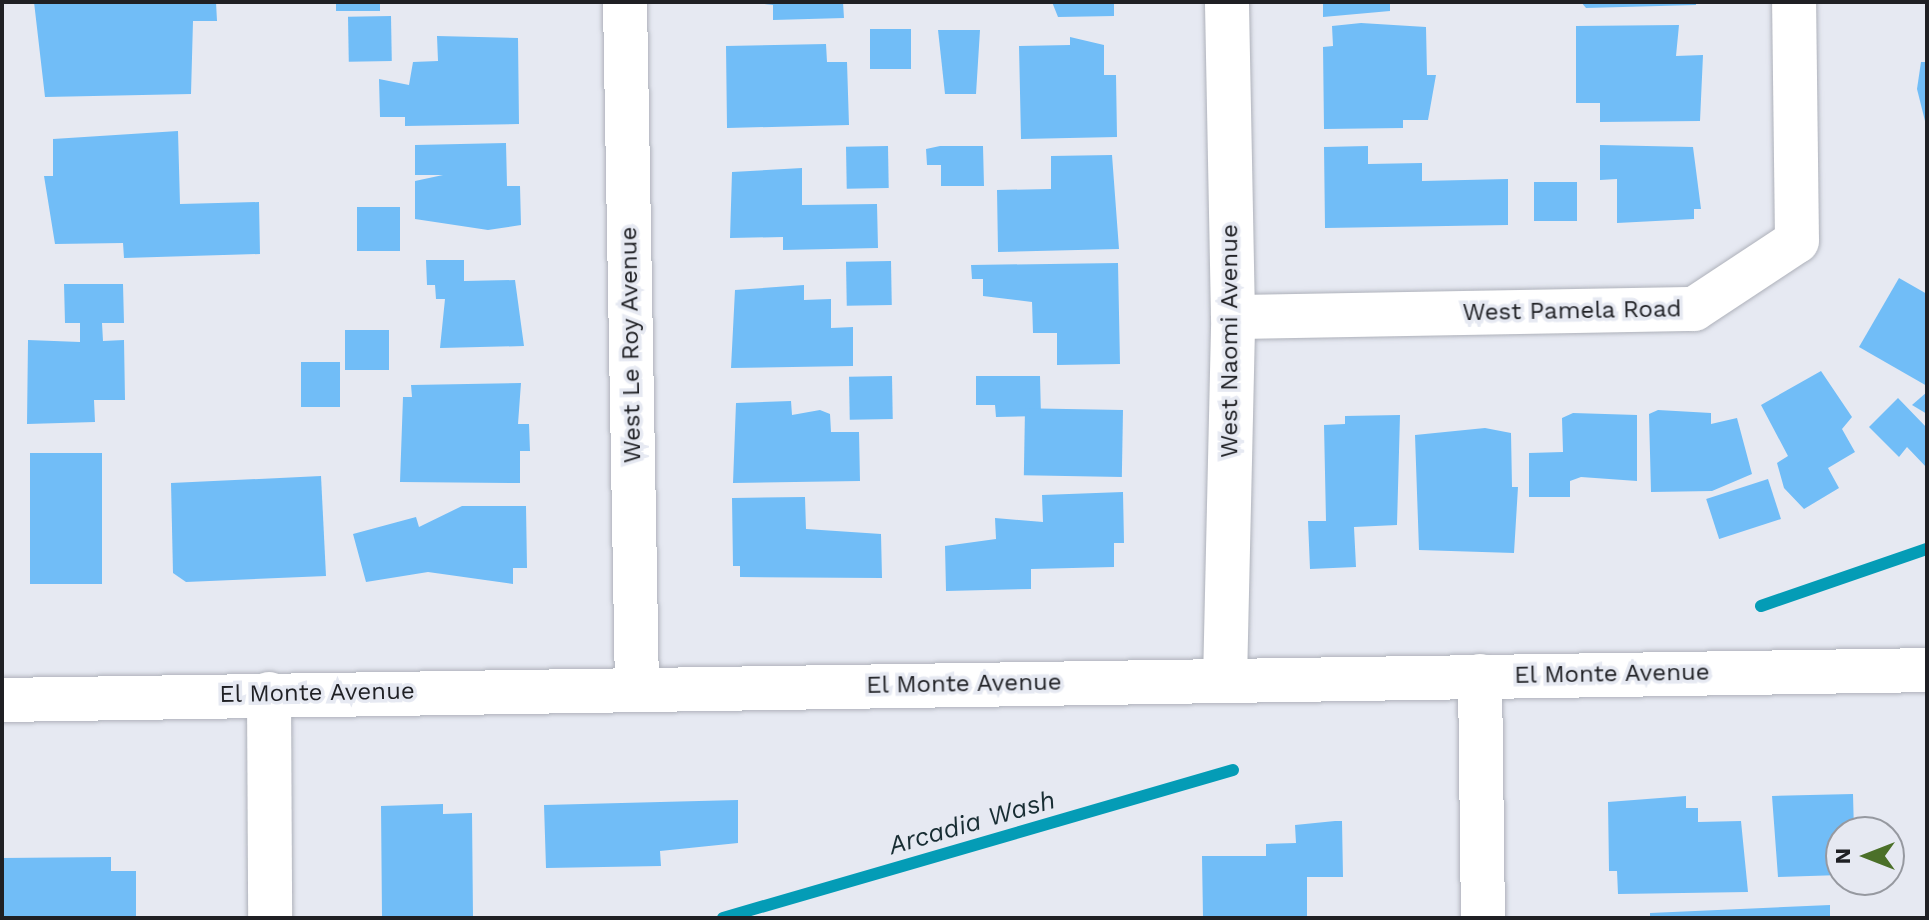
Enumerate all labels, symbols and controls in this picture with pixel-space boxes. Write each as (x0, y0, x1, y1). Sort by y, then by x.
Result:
street label: West Naomi Avenue (1216, 224, 1244, 458)
street label: West Le Roy Avenue (615, 226, 647, 464)
street label: West Pamela Road (1462, 295, 1682, 327)
street label: El Monte Avenue (1513, 658, 1711, 690)
street label: El Monte Avenue (865, 668, 1063, 700)
street label: El Monte Avenue (218, 677, 416, 709)
water label: Arcadia Wash (885, 784, 1059, 862)
north arrow (1825, 816, 1905, 896)
text: N (1830, 848, 1855, 864)

